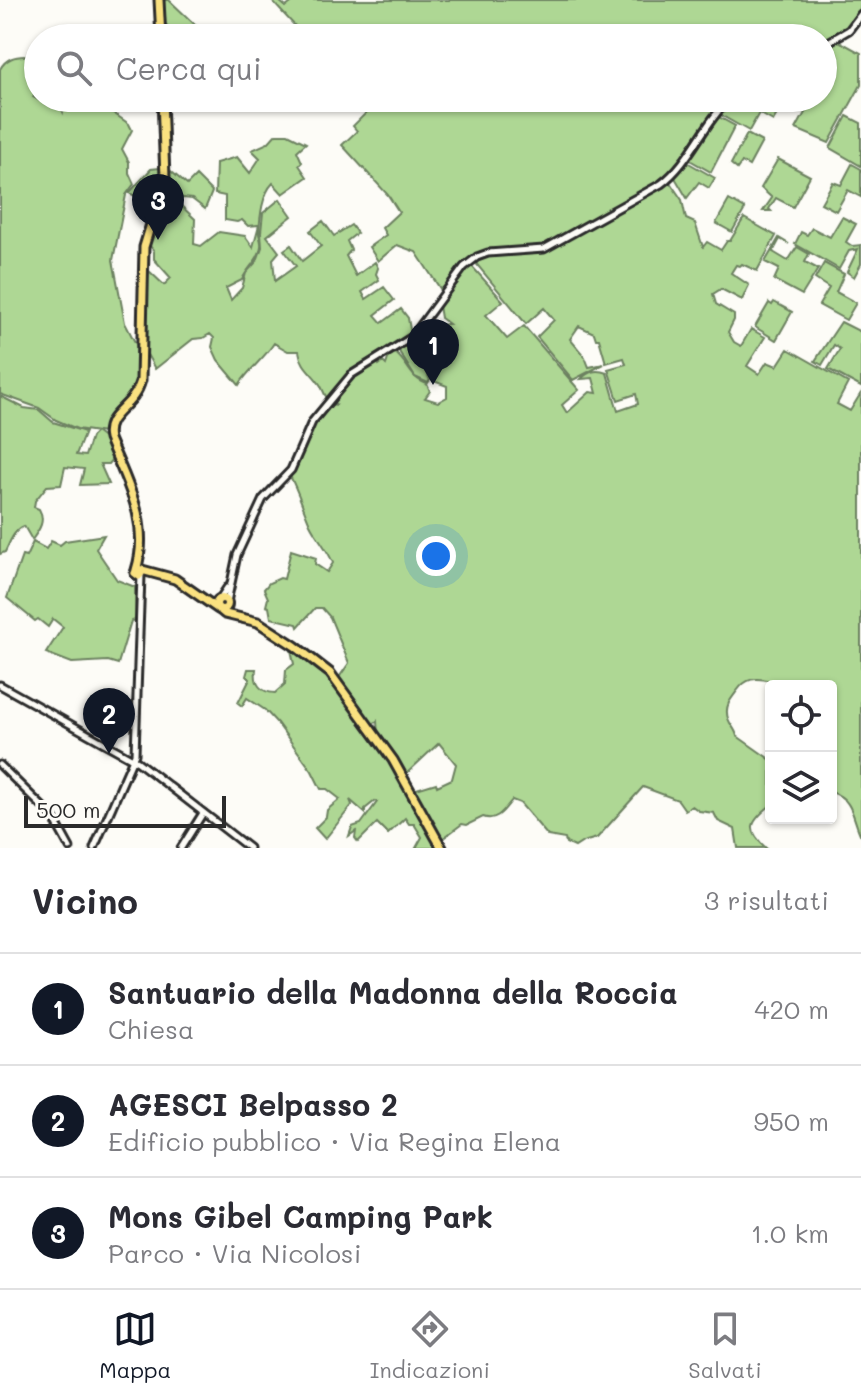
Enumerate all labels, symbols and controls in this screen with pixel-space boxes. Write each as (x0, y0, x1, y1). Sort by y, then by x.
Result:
search box (24, 24, 837, 112)
icon: search (52, 46, 96, 90)
text: Cerca qui (116, 48, 262, 88)
pin: 3 (132, 174, 184, 240)
pin: 1 (407, 319, 459, 385)
your location (416, 536, 456, 576)
map controls (765, 680, 837, 824)
button: locate (765, 680, 837, 752)
pin: 2 (83, 688, 135, 754)
button: layers (765, 752, 837, 824)
scale bar (24, 792, 226, 828)
text: 500 m (36, 795, 101, 824)
text: Vicino (32, 878, 138, 923)
text: 3 risultati (704, 883, 829, 917)
text: Santuario della Madonna della Roccia (108, 972, 678, 1012)
text: 1 (52, 992, 64, 1026)
text: 420 m (754, 992, 829, 1026)
text: Chiesa (108, 1012, 194, 1046)
text: AGESCI Belpasso 2 (108, 1084, 398, 1124)
text: 2 (51, 1104, 65, 1138)
text: 950 m (753, 1104, 829, 1138)
text: Edificio pubblico · Via Regina Elena (108, 1124, 561, 1158)
text: Mons Gibel Camping Park (108, 1196, 493, 1236)
text: 3 (50, 1216, 66, 1250)
text: 1.0 km (751, 1216, 829, 1250)
text: Parco · Via Nicolosi (108, 1236, 361, 1270)
tab: Mappa (99, 1307, 171, 1384)
tab: Indicazioni (370, 1307, 490, 1384)
tab: Salvati (688, 1307, 762, 1384)

